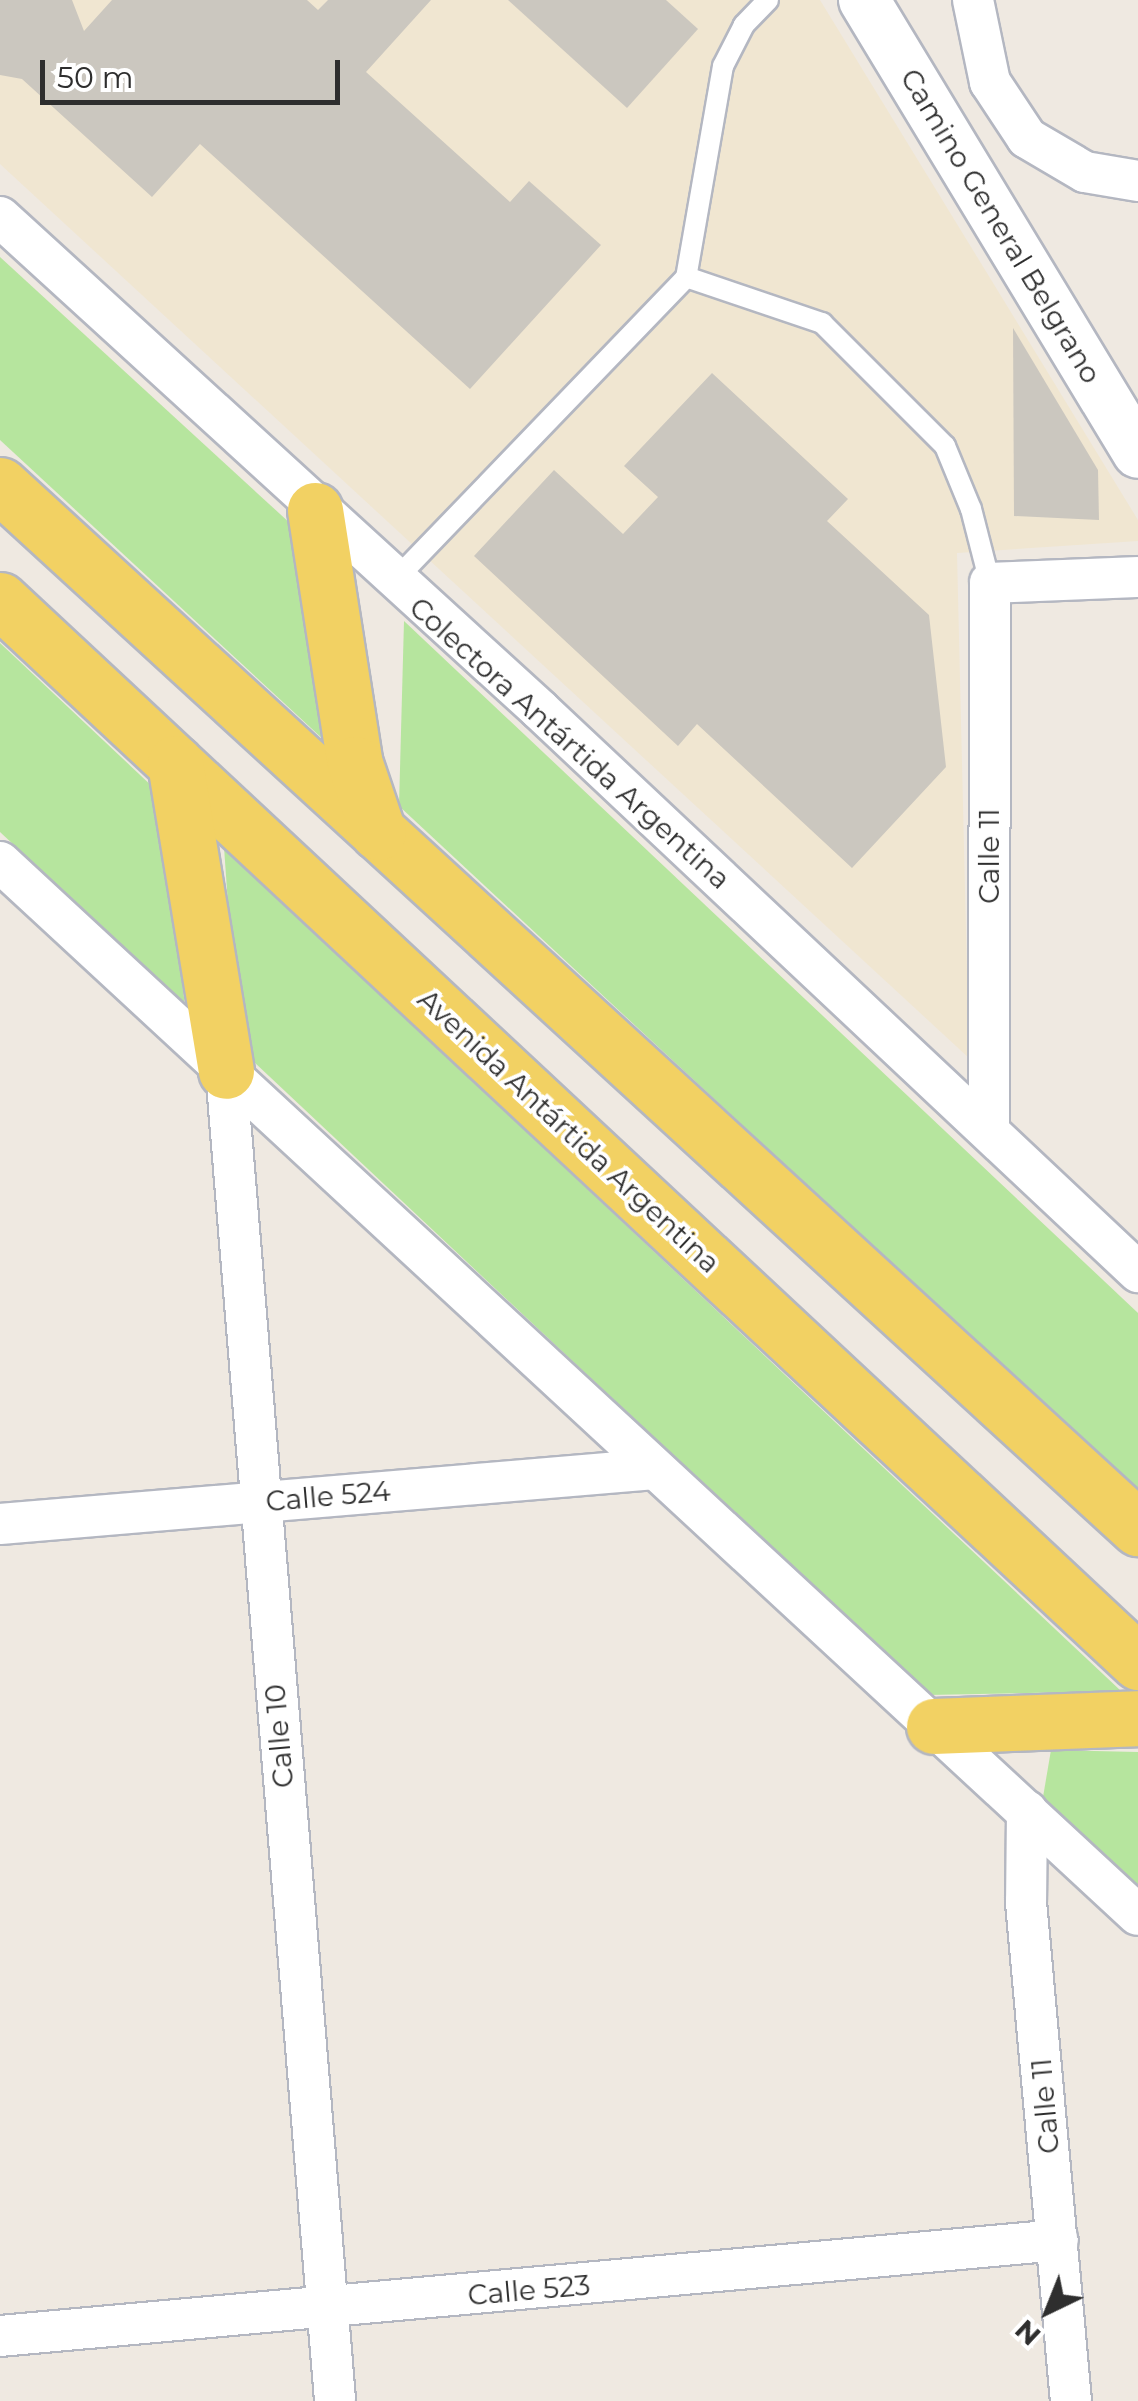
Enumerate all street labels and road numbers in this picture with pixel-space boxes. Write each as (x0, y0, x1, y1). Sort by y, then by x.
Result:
street label: Camino General Belgrano (894, 63, 1108, 389)
street label: Colectora Antártida Argentina (403, 590, 737, 896)
street label: Calle 11 (972, 808, 1006, 904)
street label: Avenida Antártida Argentina (411, 982, 727, 1280)
street label: Calle 524 (264, 1474, 392, 1518)
street label: Calle 10 (258, 1683, 300, 1789)
street label: Calle 11 (1024, 2057, 1066, 2155)
street label: Calle 523 (466, 2268, 592, 2312)

